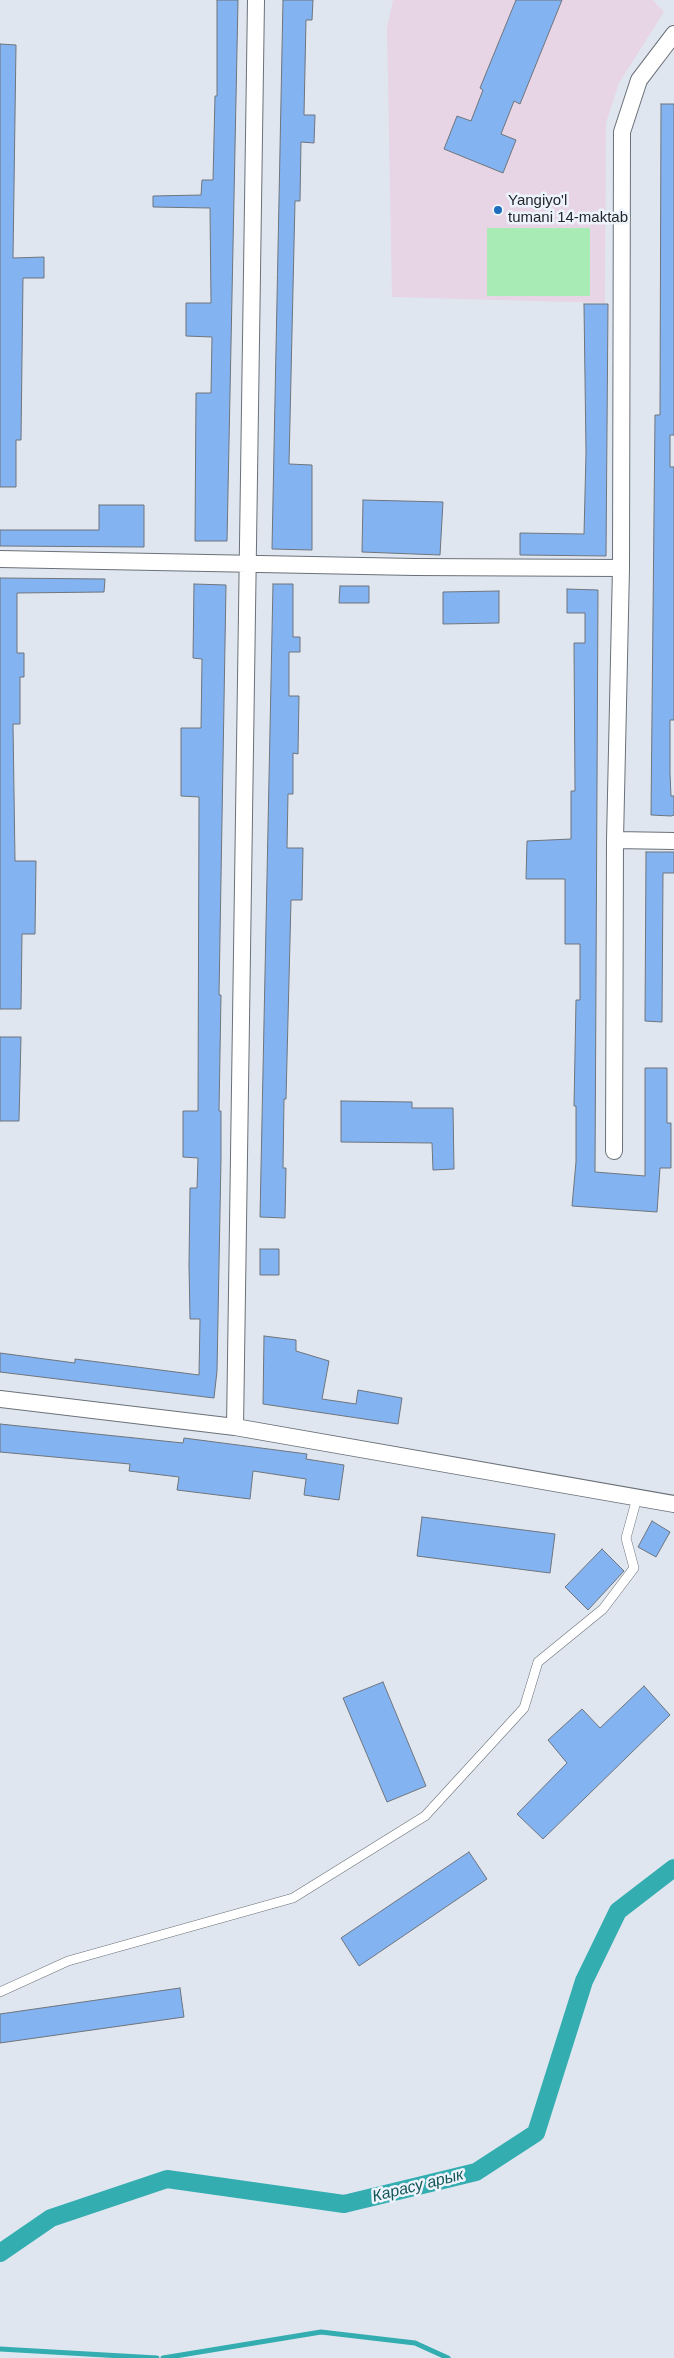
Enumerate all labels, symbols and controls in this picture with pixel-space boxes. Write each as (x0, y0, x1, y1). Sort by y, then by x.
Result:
place label: Yangiyo'l tumani 14-maktab (508, 192, 628, 227)
marker: Yangiyo'l tumani 14-maktab (492, 204, 504, 216)
water label: Карасу арык (370, 2165, 466, 2207)

